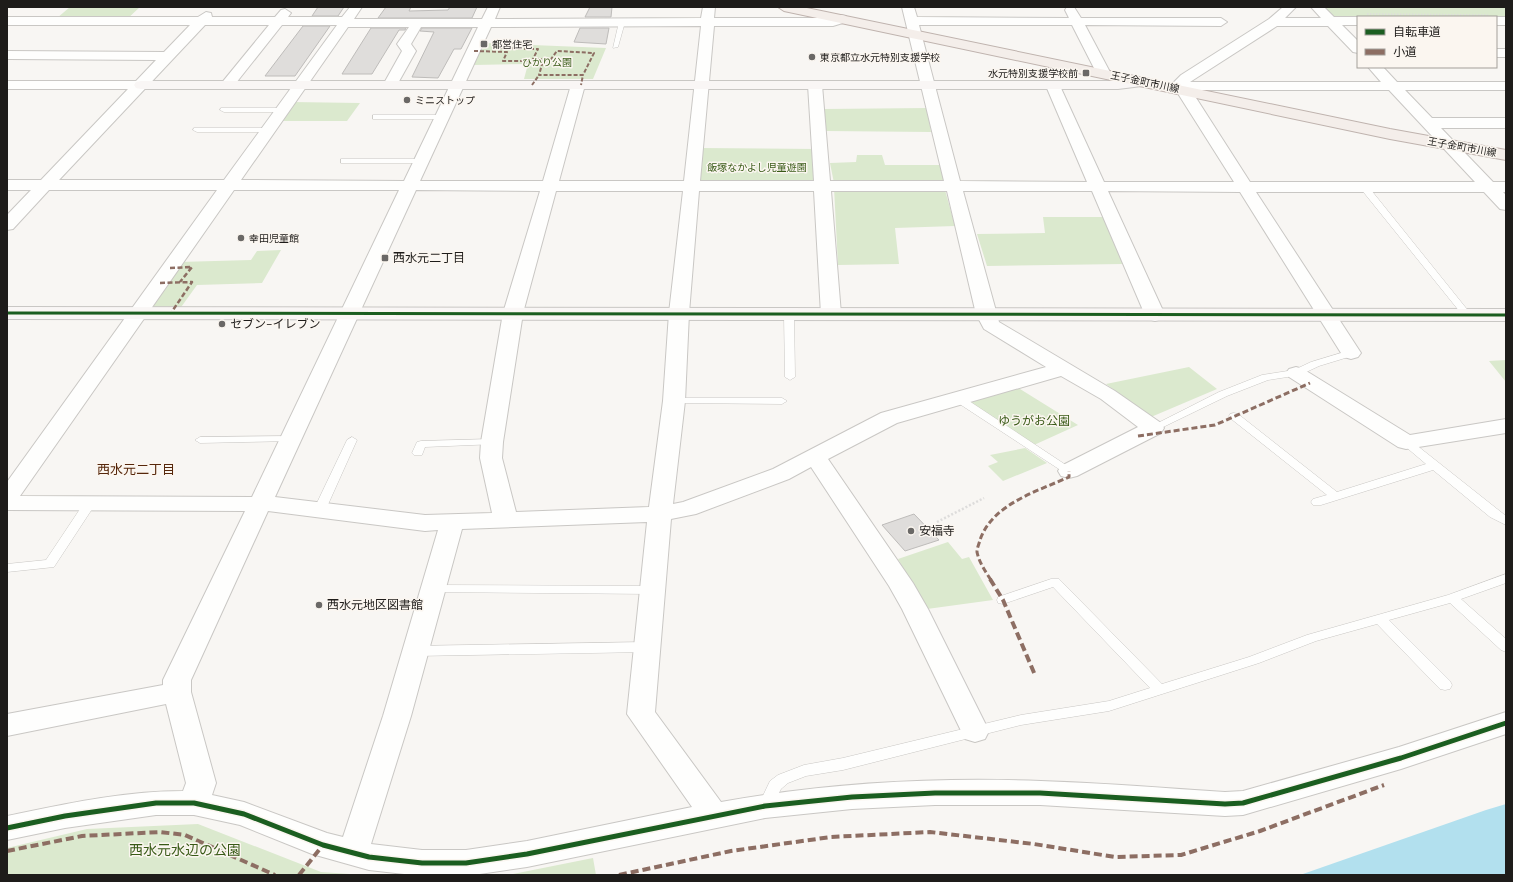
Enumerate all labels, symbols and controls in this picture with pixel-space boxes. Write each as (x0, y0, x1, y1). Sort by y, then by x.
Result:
legend (1357, 16, 1497, 68)
text: 自転車道 (1393, 24, 1441, 40)
place label: 都営住宅 (492, 38, 532, 51)
marker: 都営住宅 (479, 39, 489, 49)
text: 小道 (1393, 44, 1417, 60)
place label: 東京都立水元特別支援学校 (820, 51, 940, 64)
marker: 東京都立水元特別支援学校 (807, 52, 817, 62)
park label: ひかり公園 (522, 56, 572, 69)
place label: 水元特別支援学校前 (988, 67, 1078, 80)
marker: 水元特別支援学校前 (1081, 68, 1091, 78)
street label: 王子金町市川線 (1109, 68, 1181, 96)
place label: ミニストップ (415, 94, 475, 107)
marker: ミニストップ (402, 95, 412, 105)
street label: 王子金町市川線 (1426, 135, 1498, 159)
park label: 飯塚なかよし児童遊園 (707, 161, 807, 174)
place label: 幸田児童館 (249, 232, 299, 245)
marker: 幸田児童館 (236, 233, 246, 243)
place label: 西水元二丁目 (393, 250, 465, 266)
marker: 西水元二丁目 (380, 253, 390, 263)
place label: セブン-イレブン (230, 316, 321, 332)
marker: セブン-イレブン (217, 319, 227, 329)
park label: ゆうがお公園 (998, 413, 1070, 429)
district label: 西水元二丁目 (97, 461, 175, 478)
place label: 安福寺 (919, 523, 955, 539)
marker: 安福寺 (906, 526, 916, 536)
place label: 西水元地区図書館 (327, 597, 423, 613)
marker: 西水元地区図書館 (314, 600, 324, 610)
park label: 西水元水辺の公園 (129, 841, 241, 859)

